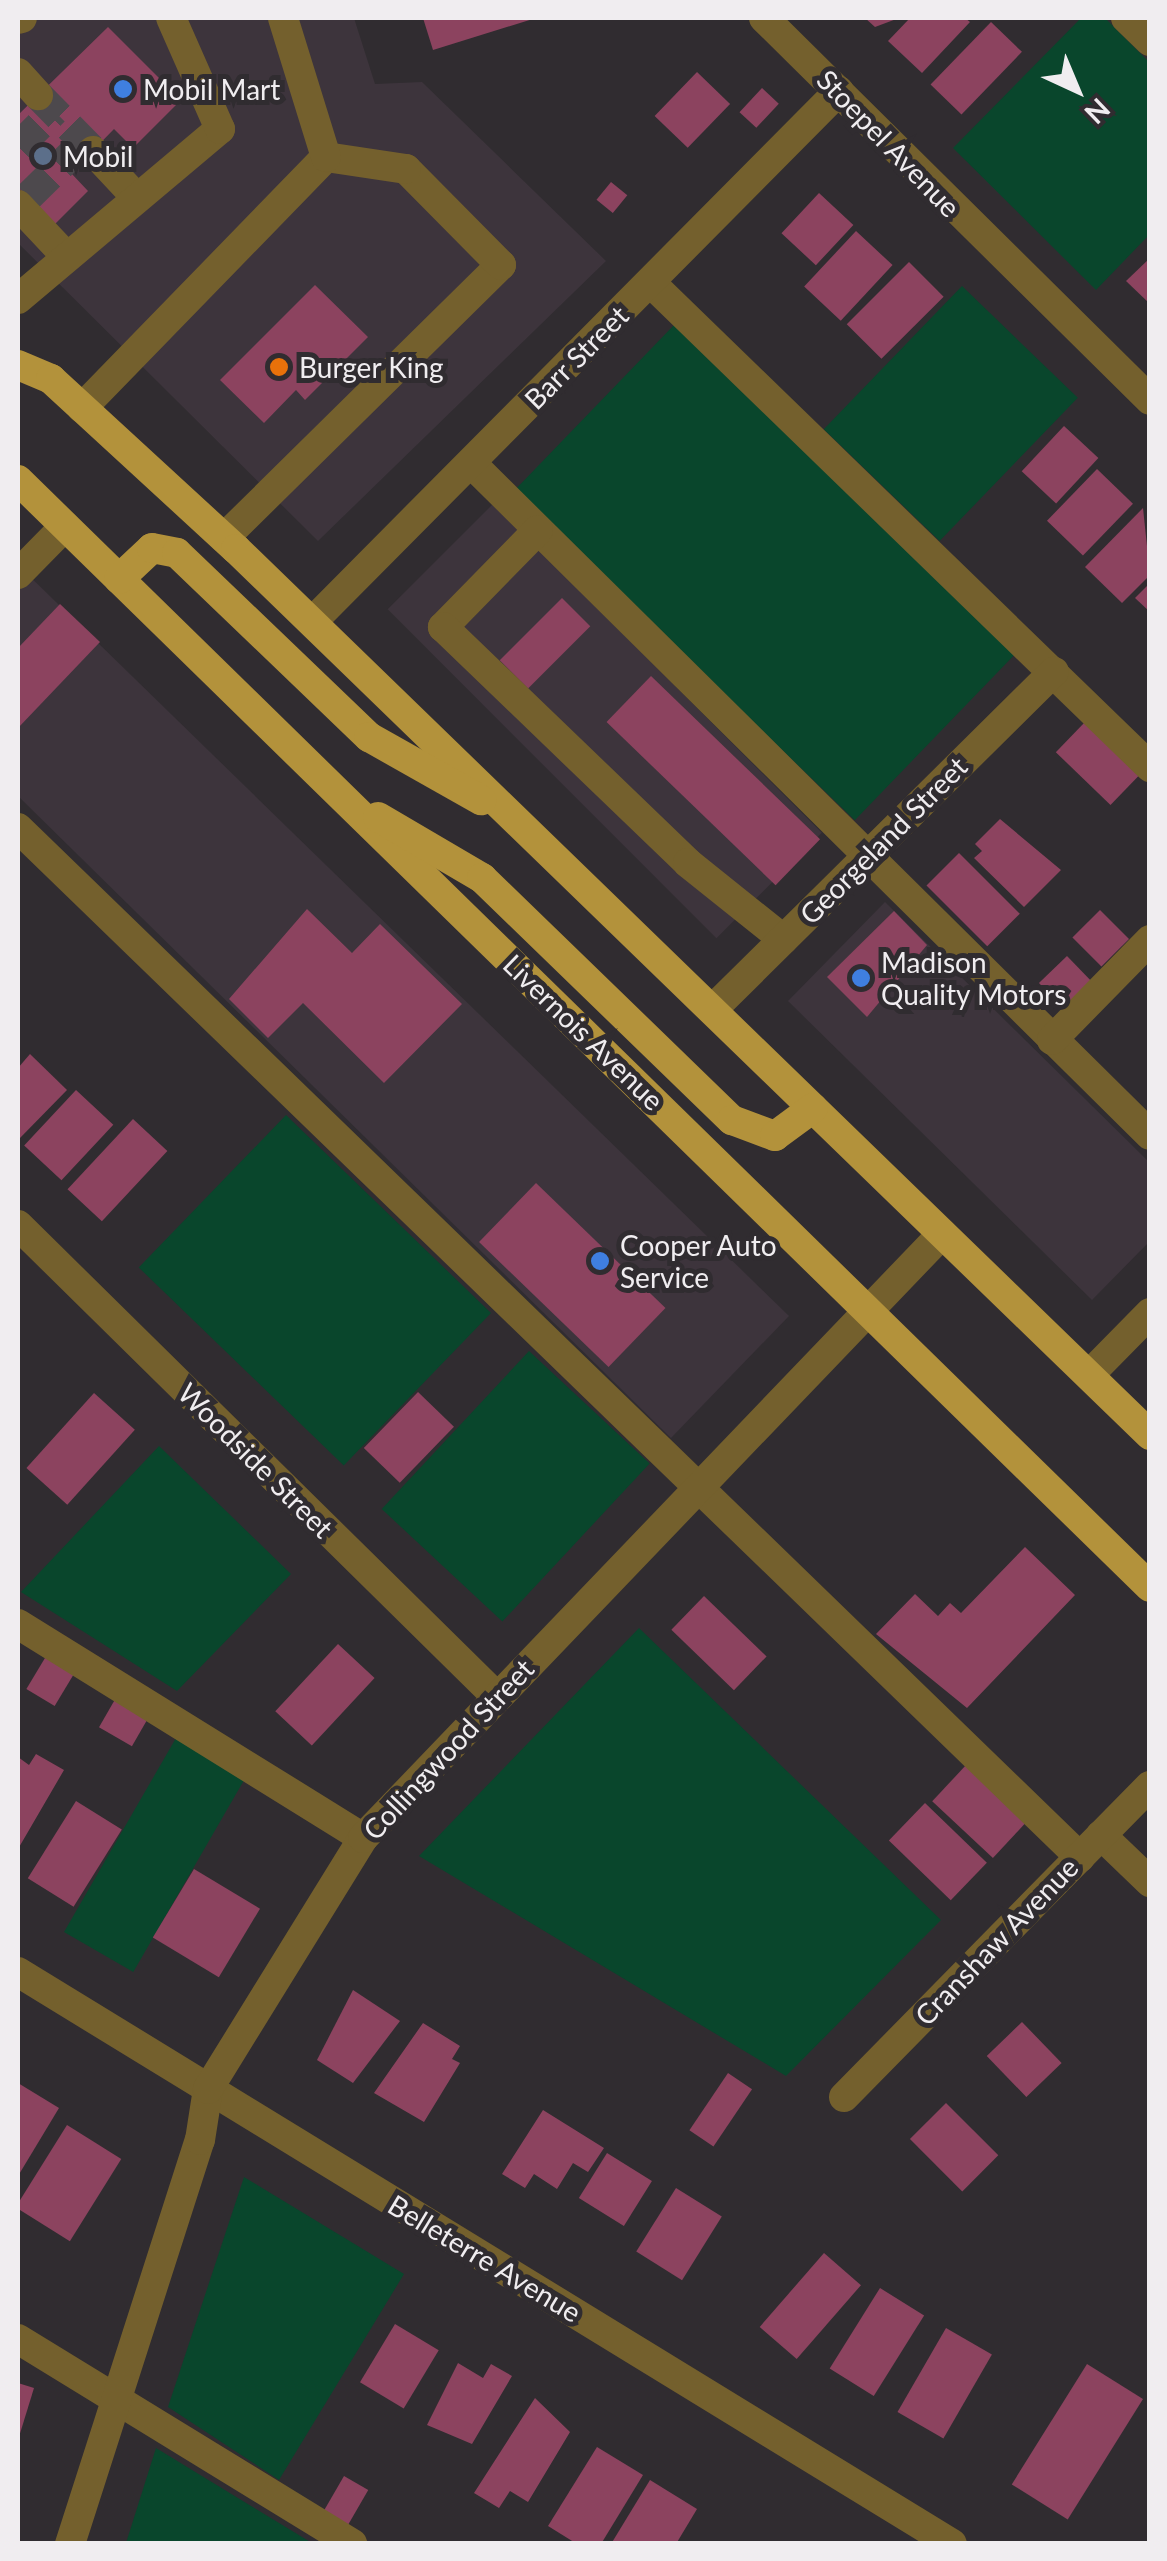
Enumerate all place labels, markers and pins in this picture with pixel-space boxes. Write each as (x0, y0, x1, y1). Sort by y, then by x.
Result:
place label: Mobil Mart (143, 72, 280, 106)
marker: Mobil Mart (112, 78, 134, 100)
place label: Mobil (63, 139, 133, 173)
marker: Mobil (32, 145, 54, 167)
place label: Burger King (299, 350, 444, 384)
marker: Burger King (268, 356, 290, 378)
place label: Madison Quality Motors (881, 945, 1067, 1011)
marker: Madison Quality Motors (850, 967, 872, 989)
place label: Cooper Auto Service (620, 1228, 778, 1294)
marker: Cooper Auto Service (589, 1250, 611, 1272)

